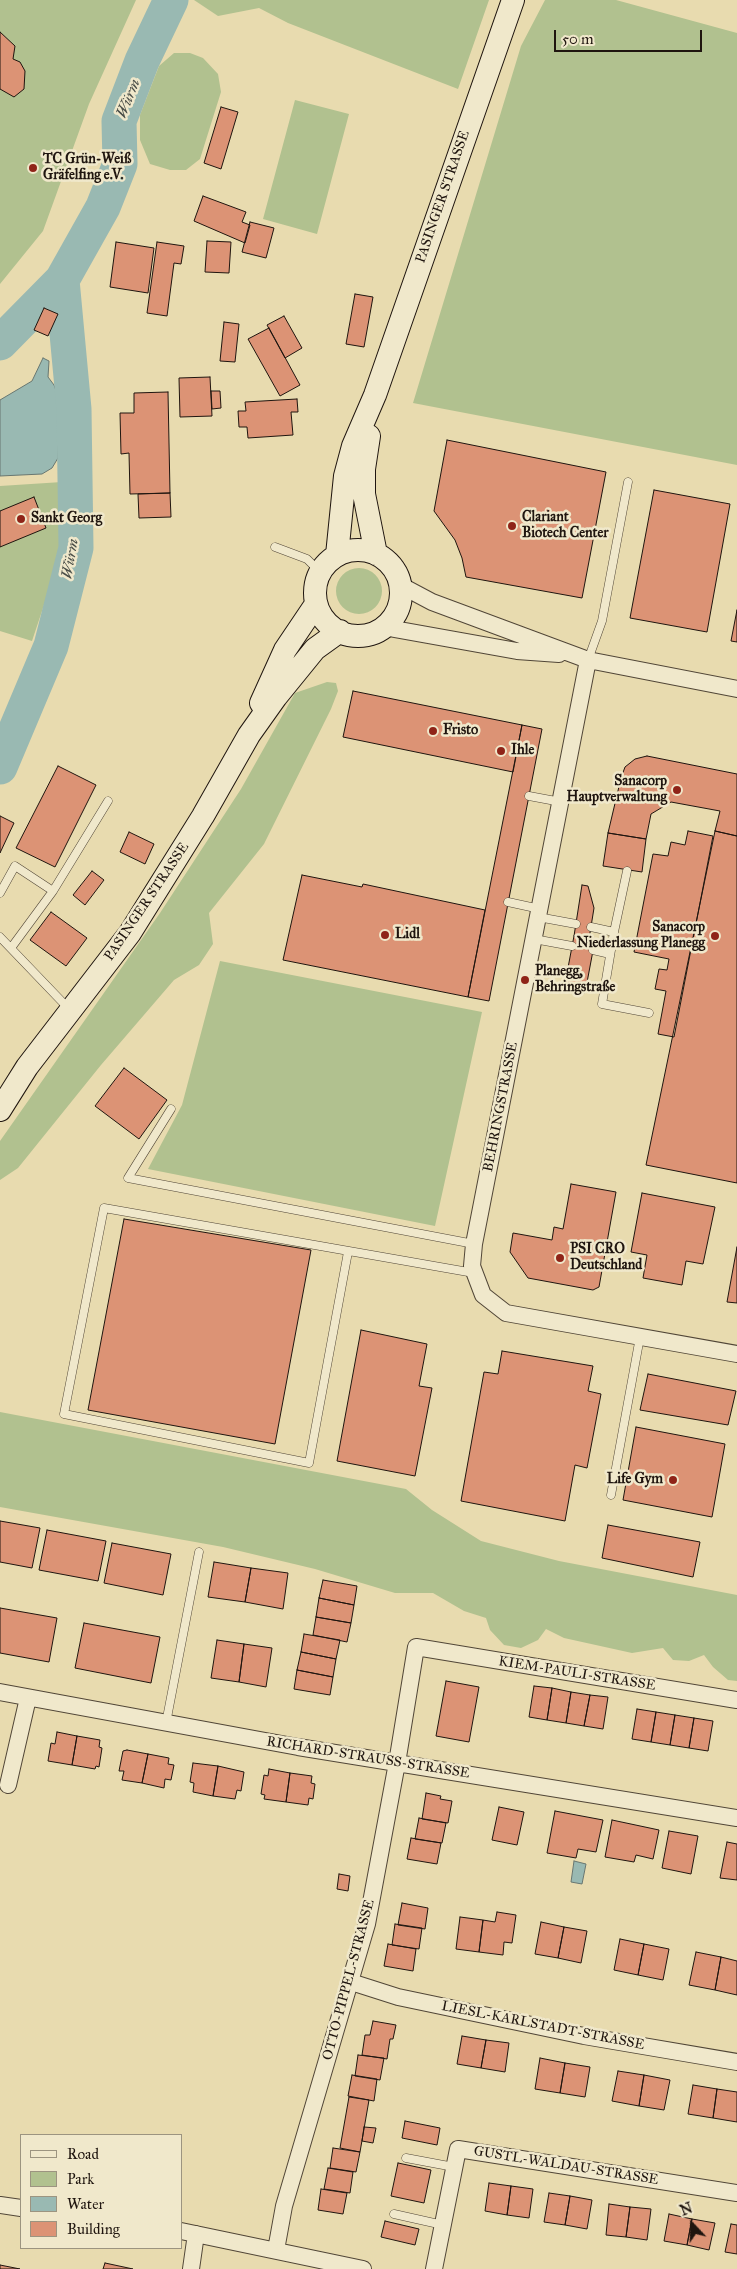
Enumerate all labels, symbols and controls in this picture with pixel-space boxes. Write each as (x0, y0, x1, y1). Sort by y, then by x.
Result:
scale bar (557, 20, 704, 52)
text: 50 m (562, 30, 594, 48)
water label: Würm (113, 77, 145, 121)
street label: PASINGER STRASSE (412, 129, 474, 265)
place label: TC Grün-Weiß Gräfelfing e.V. (43, 152, 131, 184)
marker: TC Grün-Weiß Gräfelfing e.V. (27, 162, 39, 174)
place label: Clariant Biotech Center (522, 510, 609, 542)
place label: Sankt Georg (31, 511, 102, 527)
marker: Sankt Georg (15, 513, 27, 525)
marker: Clariant Biotech Center (506, 520, 518, 532)
water label: Würm (59, 538, 83, 580)
place label: Fristo (443, 723, 478, 739)
marker: Fristo (427, 725, 439, 737)
place label: Ihle (511, 743, 534, 759)
marker: Ihle (495, 745, 507, 757)
place label: Sanacorp Hauptverwaltung (567, 774, 667, 806)
marker: Sanacorp Hauptverwaltung (671, 784, 683, 796)
street label: PASINGER STRASSE (101, 840, 193, 964)
place label: Sanacorp Niederlassung Planegg (577, 920, 705, 952)
place label: Lidl (395, 927, 420, 943)
marker: Lidl (379, 929, 391, 941)
marker: Sanacorp Niederlassung Planegg (709, 930, 721, 942)
place label: Planegg, Behringstraße (535, 964, 615, 996)
marker: Planegg, Behringstraße (519, 974, 531, 986)
street label: BEHRINGSTRASSE (480, 1041, 522, 1173)
place label: PSI CRO Deutschland (570, 1242, 642, 1274)
marker: PSI CRO Deutschland (554, 1252, 566, 1264)
place label: Life Gym (607, 1472, 663, 1488)
marker: Life Gym (667, 1474, 679, 1486)
street label: KIEM-PAULI-STRASSE (497, 1653, 657, 1695)
street label: RICHARD-STRAUSS-STRASSE (265, 1734, 471, 1782)
street label: OTTO-PIPPEL-STRASSE (319, 1898, 379, 2062)
street label: LIESL-KARLSTADT-STRASSE (440, 1998, 646, 2054)
legend (20, 2134, 182, 2249)
street label: GUSTL-WALDAU-STRASSE (472, 2143, 660, 2189)
text: Road (67, 2145, 99, 2163)
text: Park (67, 2170, 94, 2188)
text: Water (67, 2195, 104, 2213)
north arrow (667, 2199, 717, 2249)
text: N (678, 2199, 695, 2220)
text: Building (67, 2220, 120, 2238)

